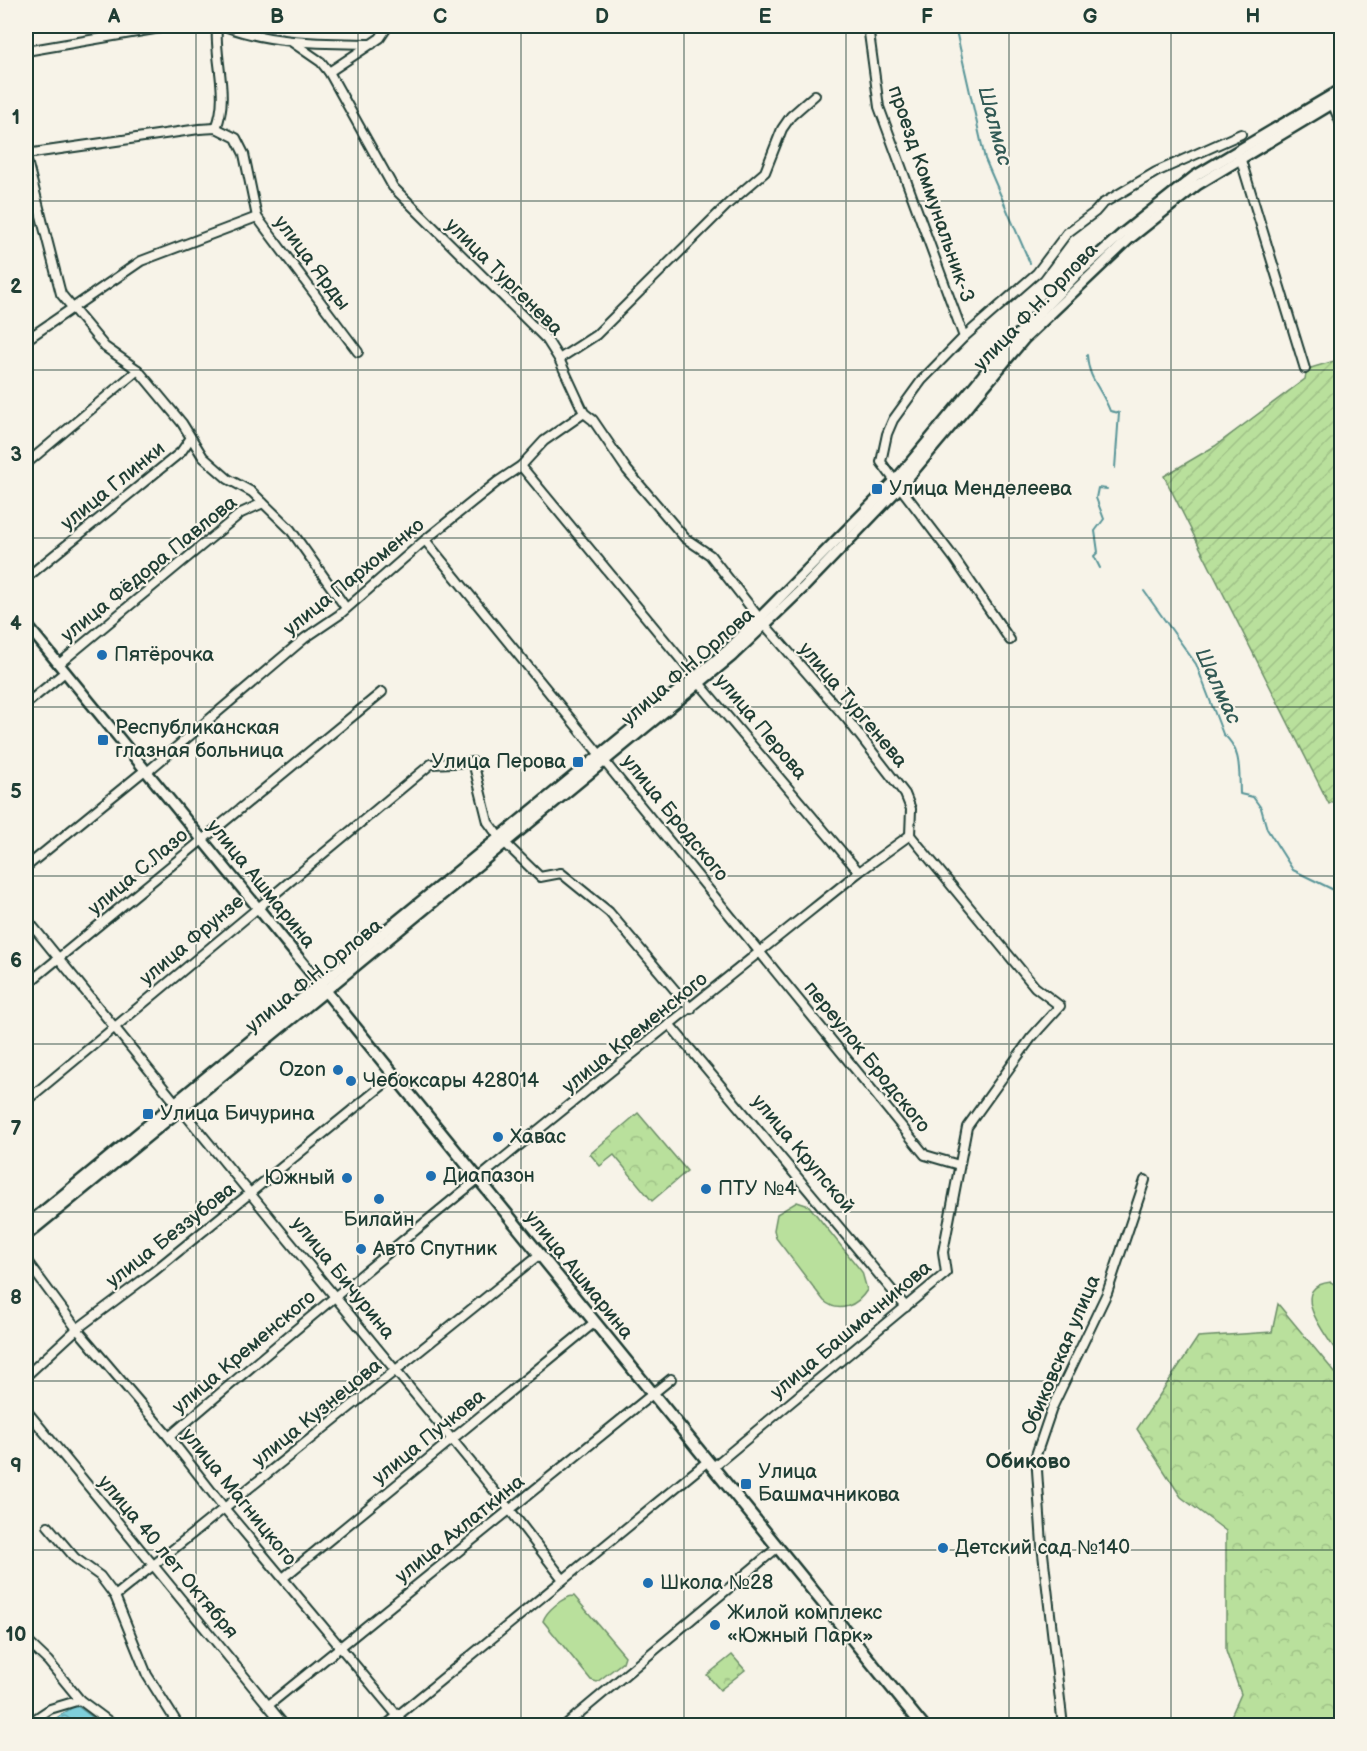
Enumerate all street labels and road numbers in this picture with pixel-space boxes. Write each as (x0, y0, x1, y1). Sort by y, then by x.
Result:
street label: проезд Коммунальник-3 (883, 82, 979, 306)
street label: улица Ярды (269, 211, 355, 315)
street label: улица Тургенева (440, 213, 568, 341)
street label: улица Ф.Н.Орлова (969, 238, 1103, 376)
street label: улица Глинки (56, 437, 170, 535)
street label: улица Фёдора Павлова (56, 490, 242, 647)
street label: улица Пархоменко (279, 513, 429, 641)
street label: улица Ф.Н.Орлова (617, 603, 760, 731)
street label: улица Тургенева (793, 637, 913, 773)
street label: улица Перова (710, 669, 812, 785)
street label: улица Бродского (617, 750, 733, 886)
street label: улица Ашмарина (202, 815, 320, 953)
street label: улица С.Лазо (83, 823, 193, 921)
street label: улица Фрунзе (135, 889, 249, 991)
street label: улица Ф.Н.Орлова (241, 914, 387, 1038)
street label: улица Кременского (557, 967, 713, 1099)
street label: переулок Бродского (799, 977, 935, 1137)
street label: улица Крупской (746, 1090, 860, 1218)
street label: улица Беззубова (101, 1177, 241, 1293)
street label: улица Ашмарина (520, 1206, 638, 1344)
street label: улица Бичурина (286, 1212, 400, 1344)
street label: улица Башмачникова (766, 1256, 936, 1404)
street label: Обиковская улица (1016, 1271, 1106, 1439)
street label: улица Кременского (167, 1285, 321, 1419)
street label: улица Кузнецова (247, 1353, 387, 1472)
street label: улица Пучкова (368, 1384, 490, 1490)
street label: улица Магницкого (176, 1423, 302, 1571)
street label: улица Ахлаткина (391, 1469, 530, 1588)
street label: улица 40 лет Октября (93, 1470, 243, 1644)

